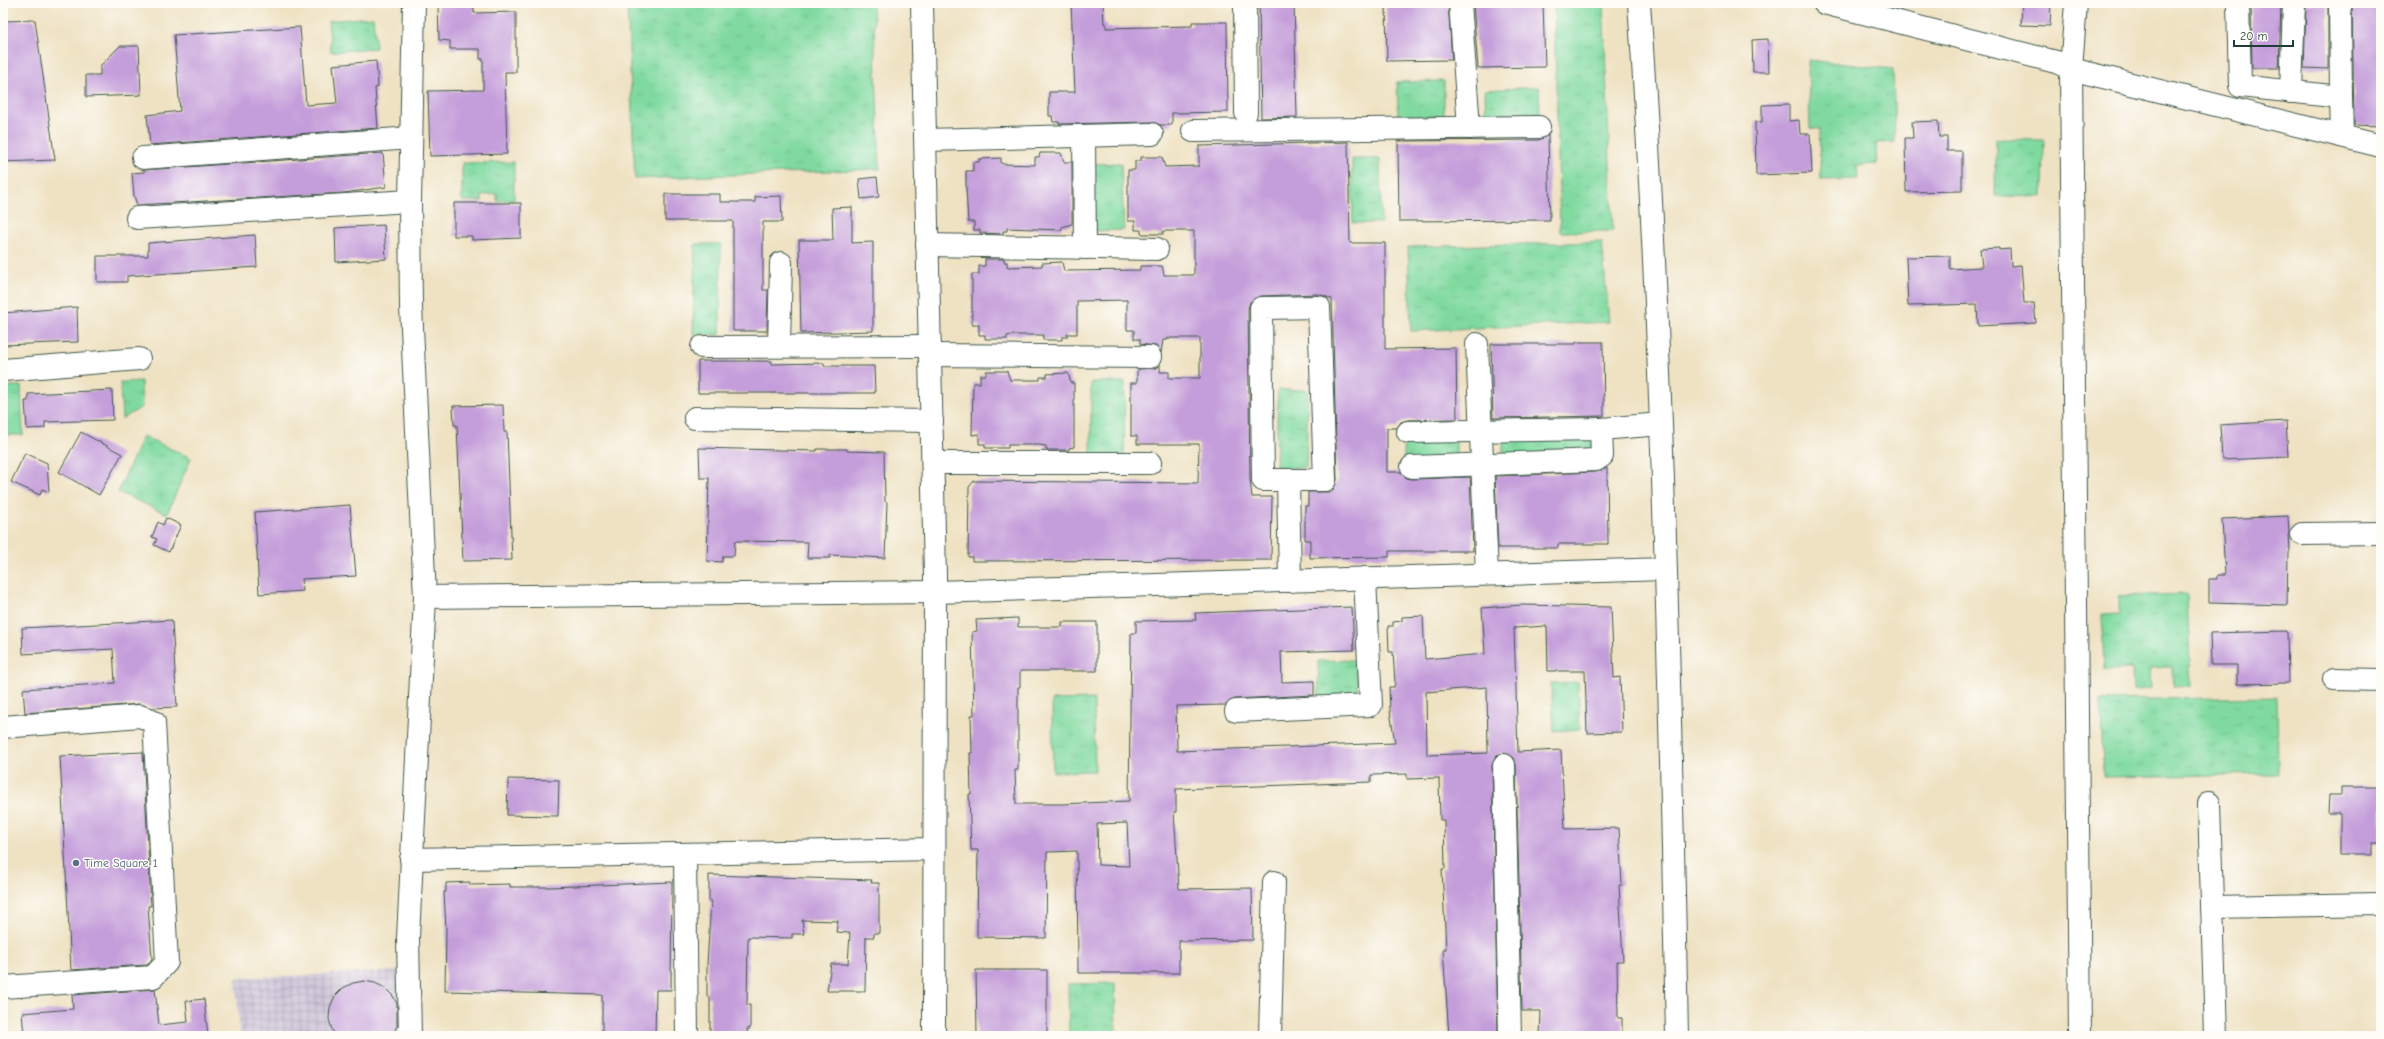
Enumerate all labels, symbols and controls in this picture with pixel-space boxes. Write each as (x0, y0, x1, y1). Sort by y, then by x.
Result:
scale bar (2234, 22, 2293, 48)
text: 20 m (2240, 29, 2268, 43)
place label: Time Square 1 (84, 856, 158, 870)
marker: Time Square 1 (71, 858, 81, 868)

